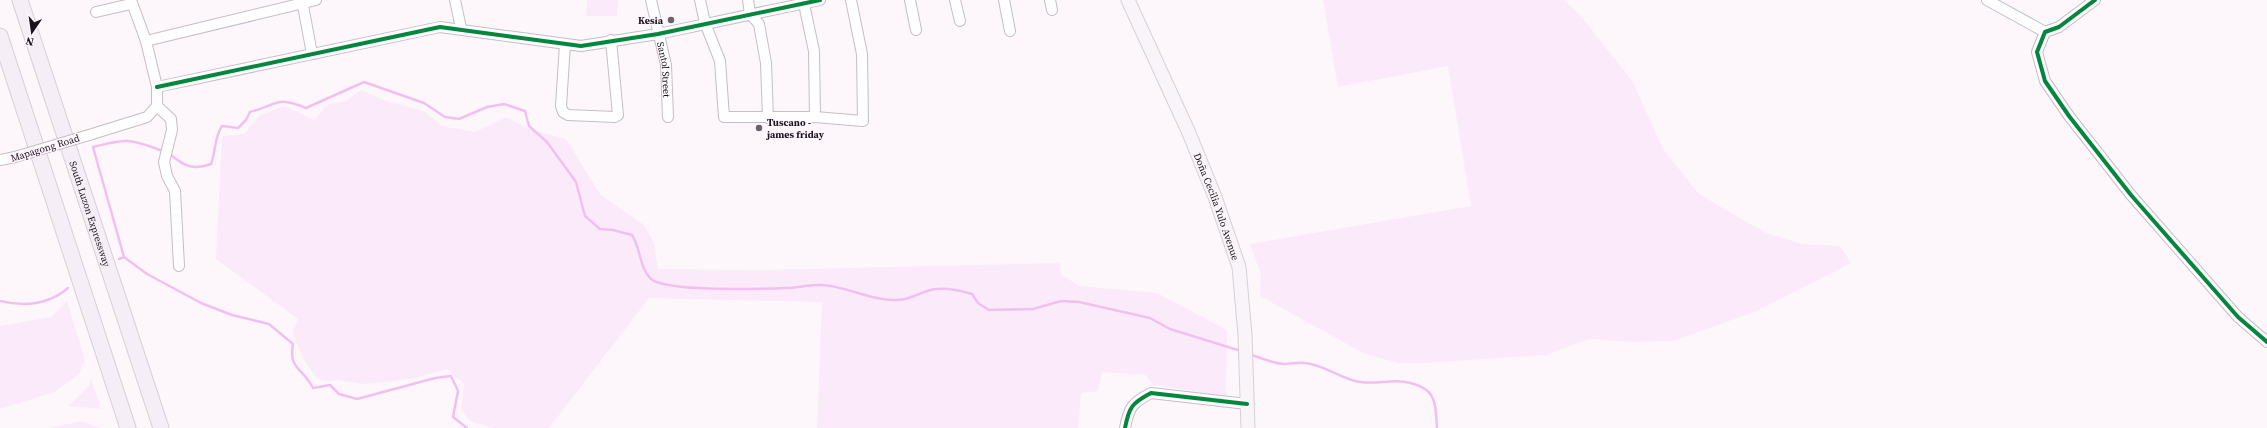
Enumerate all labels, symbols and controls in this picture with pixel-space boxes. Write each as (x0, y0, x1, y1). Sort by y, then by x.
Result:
north arrow (12, 12, 52, 52)
place label: Kesia (638, 14, 664, 27)
marker: Kesia (666, 15, 676, 25)
text: N (24, 33, 35, 49)
street label: Santol Street (654, 40, 674, 98)
place label: Tuscano - james friday (766, 116, 825, 141)
marker: Tuscano - james friday (754, 123, 764, 133)
street label: Mapagong Road (9, 131, 81, 165)
street label: Doña Cecilia Yulo Avenue (1191, 151, 1243, 262)
street label: South Luzon Expressway (67, 159, 114, 269)

